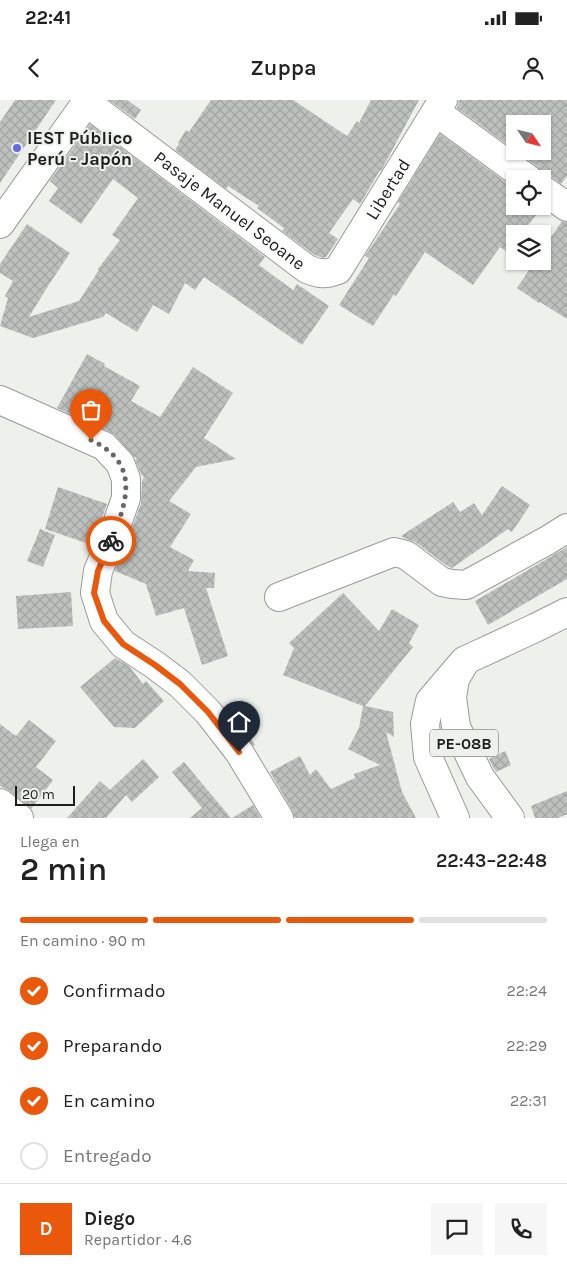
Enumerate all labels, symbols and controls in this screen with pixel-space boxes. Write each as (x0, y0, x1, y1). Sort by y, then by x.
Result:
text: 22:41 (25, 7, 71, 29)
icon: back (20, 54, 48, 82)
icon: person (519, 54, 547, 82)
text: Zuppa (250, 55, 317, 81)
north arrow (506, 115, 551, 160)
map controls (506, 115, 551, 270)
place label: IEST Público Perú - Japón (27, 127, 133, 170)
marker: IEST Público Perú - Japón (11, 142, 23, 154)
street label: Pasaje Manuel Seoane (150, 146, 310, 275)
street label: Libertad (361, 155, 415, 224)
button: locate (506, 170, 551, 215)
button: layers (506, 225, 551, 270)
pin (70, 389, 112, 440)
icon: bag (77, 396, 105, 424)
courier (86, 516, 136, 566)
icon: bike (97, 527, 125, 555)
pin (218, 701, 260, 752)
icon: home (225, 708, 253, 736)
road number: PE-08B (430, 730, 498, 756)
scale bar (15, 783, 75, 806)
text: 20 m (22, 786, 55, 803)
text: Llega en (20, 832, 80, 851)
text: 22:43–22:48 (436, 850, 547, 872)
text: 2 min (20, 851, 107, 888)
text: En camino · 90 m (20, 931, 146, 950)
icon: check (20, 977, 48, 1005)
text: Confirmado (63, 980, 165, 1002)
text: 22:24 (507, 981, 547, 1000)
icon: check (20, 1032, 48, 1060)
text: Preparando (63, 1035, 162, 1057)
text: 22:29 (506, 1036, 547, 1055)
icon: check (20, 1087, 48, 1115)
text: En camino (63, 1090, 155, 1112)
text: 22:31 (510, 1091, 547, 1110)
text: Entregado (63, 1145, 152, 1167)
button: chat (431, 1203, 483, 1255)
button: phone (495, 1203, 547, 1255)
text: Diego (84, 1208, 135, 1230)
text: D (39, 1218, 53, 1240)
text: Repartidor · 4.6 (84, 1230, 192, 1249)

